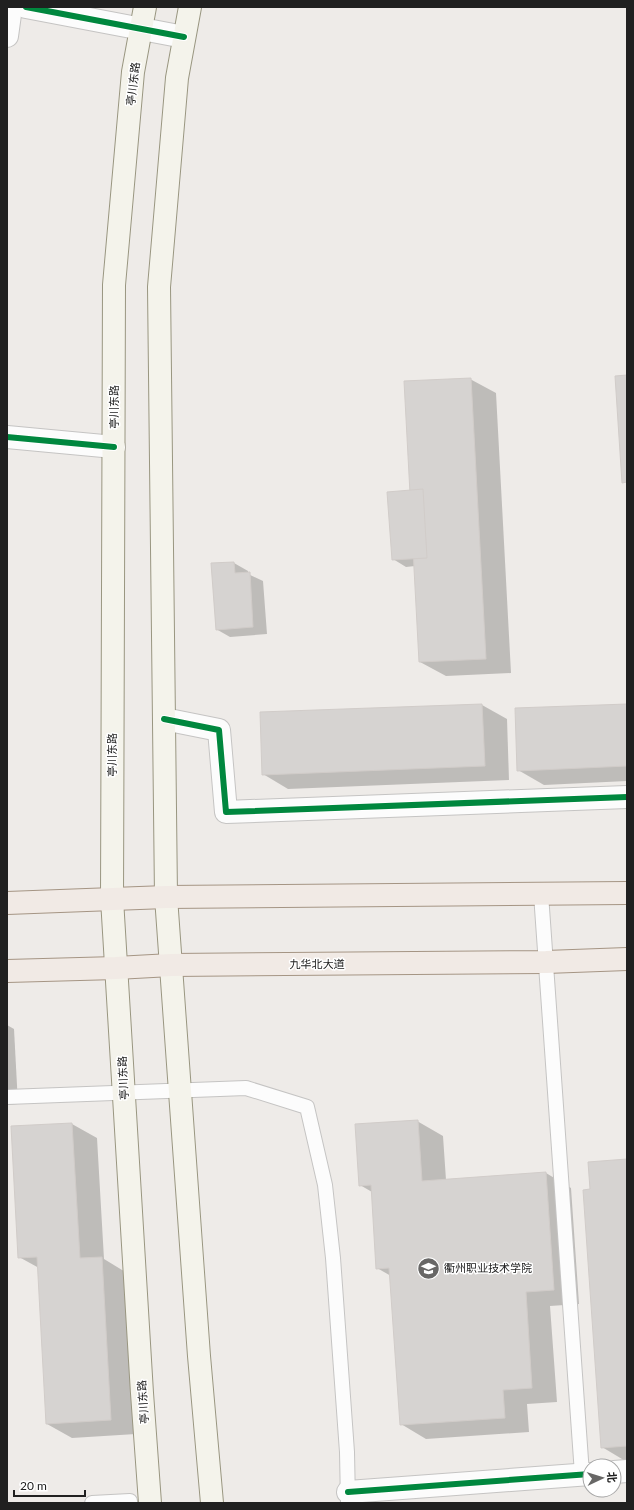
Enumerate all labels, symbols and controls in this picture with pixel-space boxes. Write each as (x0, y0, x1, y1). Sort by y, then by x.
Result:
street label: 亭川东路 (123, 61, 142, 107)
street label: 亭川东路 (107, 385, 120, 429)
street label: 亭川东路 (105, 733, 118, 777)
street label: 九华北大道 (290, 957, 345, 970)
street label: 亭川东路 (115, 1056, 130, 1100)
school or university icon: 衢州职业技术学院 (416, 1255, 442, 1281)
place label: 衢州职业技术学院 (444, 1261, 532, 1274)
street label: 亭川东路 (134, 1380, 151, 1424)
north arrow (582, 1458, 622, 1498)
text: 北 (606, 1471, 619, 1483)
scale bar (14, 1472, 85, 1498)
text: 20 m (20, 1478, 47, 1493)

